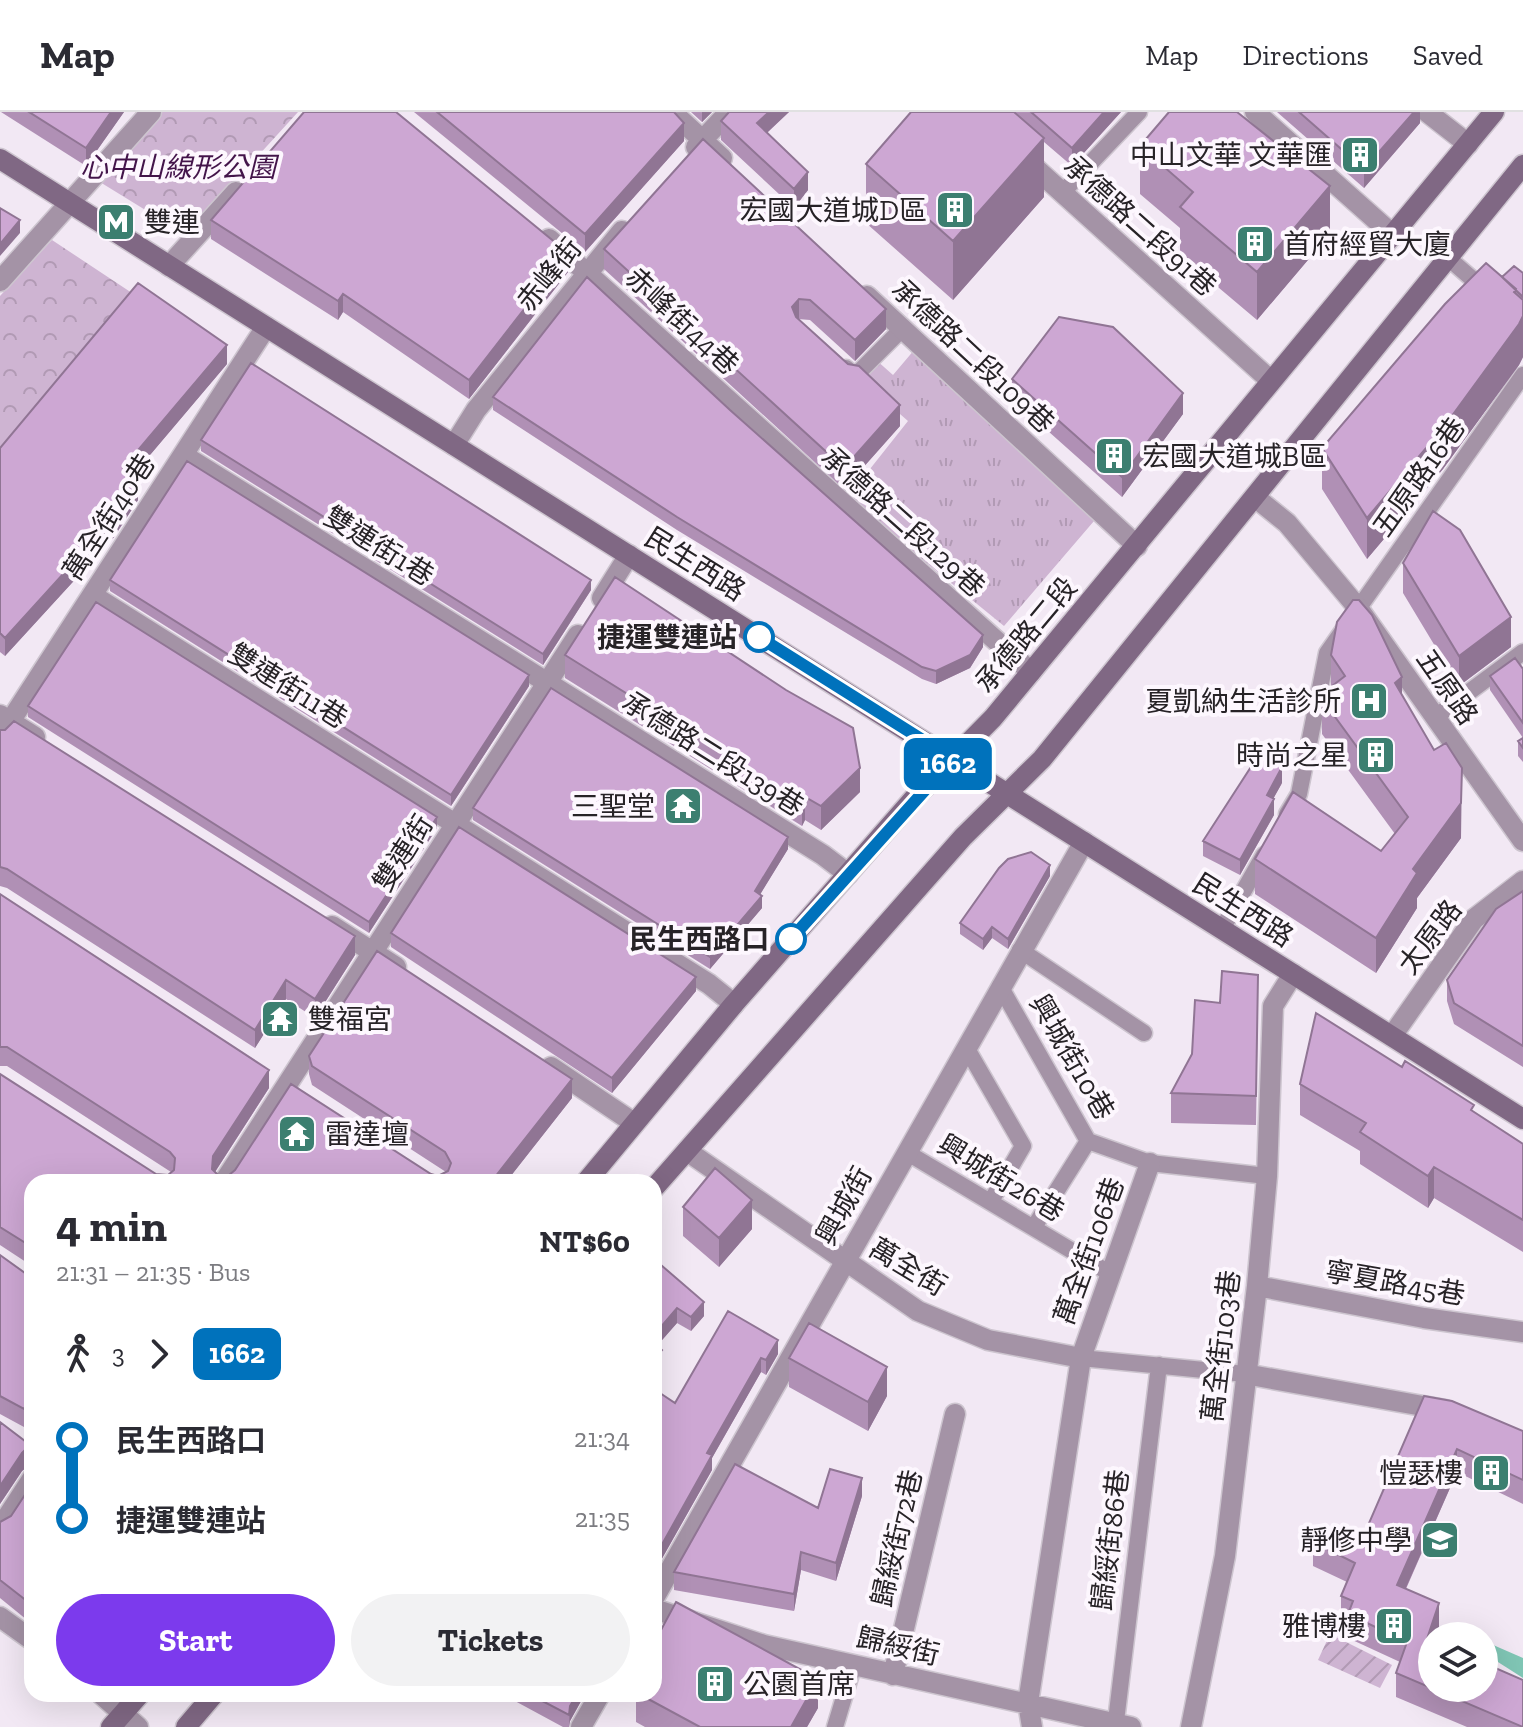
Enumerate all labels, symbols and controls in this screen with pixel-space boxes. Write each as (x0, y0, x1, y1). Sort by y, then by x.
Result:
text: Map (40, 32, 115, 78)
text: Map (1145, 39, 1198, 72)
text: Directions (1242, 39, 1369, 72)
text: Saved (1413, 39, 1483, 72)
building icon: 中山文華 文華匯 (1339, 134, 1381, 176)
place label: 中山文華 文華匯 (1130, 139, 1332, 172)
street label: 承德路二段91巷 (1057, 149, 1223, 303)
park label: 心中山線形公園 (80, 151, 280, 184)
building icon: 宏國大道城D區 (934, 189, 976, 231)
place label: 宏國大道城D區 (739, 194, 927, 227)
metro station icon: 雙連 (95, 201, 137, 243)
place label: 雙連 (144, 206, 200, 239)
building icon: 首府經貿大廈 (1234, 223, 1276, 265)
place label: 首府經貿大廈 (1283, 228, 1451, 261)
street label: 赤峰街 (510, 232, 588, 318)
street label: 赤峰街44巷 (619, 260, 745, 382)
street label: 承德路二段109巷 (885, 272, 1061, 440)
street label: 五原路16巷 (1366, 411, 1472, 543)
building icon: 宏國大道城B區 (1093, 435, 1135, 477)
street label: 承德路二段129巷 (815, 440, 991, 604)
place label: 宏國大道城B區 (1142, 440, 1327, 473)
street label: 萬全街40巷 (56, 448, 162, 586)
street label: 雙連街1巷 (318, 499, 440, 593)
street label: 民生西路 (639, 520, 751, 608)
street label: 承德路二段 (968, 571, 1084, 699)
place label: 捷運雙連站 (597, 621, 737, 654)
marker: 捷運雙連站 (744, 622, 774, 652)
street label: 雙連街11巷 (223, 637, 353, 735)
street label: 五原路 (1409, 643, 1485, 731)
hospital icon: 夏凱納生活診所 (1348, 680, 1390, 722)
street label: 承德路二段139巷 (616, 685, 810, 823)
place label: 夏凱納生活診所 (1145, 685, 1341, 718)
building icon: 時尚之星 (1355, 734, 1397, 776)
line badge: 1662 (892, 738, 1004, 790)
place label: 時尚之星 (1236, 739, 1348, 772)
text: 1662 (920, 747, 976, 780)
temple icon: 三聖堂 (662, 785, 704, 827)
place label: 三聖堂 (571, 790, 655, 823)
street label: 雙連街 (366, 809, 440, 897)
street label: 民生西路 (1187, 866, 1299, 954)
street label: 太原路 (1392, 894, 1468, 980)
place label: 民生西路口 (629, 923, 769, 956)
marker: 民生西路口 (776, 924, 806, 954)
street label: 興城街10巷 (1023, 989, 1121, 1125)
temple icon: 雙福宮 (259, 998, 301, 1040)
place label: 雙福宮 (308, 1003, 392, 1036)
temple icon: 雷達壇 (276, 1113, 318, 1155)
place label: 雷達壇 (325, 1118, 409, 1151)
street label: 興城街26巷 (932, 1127, 1070, 1229)
street label: 興城街 (809, 1161, 879, 1251)
street label: 萬全街106巷 (1047, 1173, 1131, 1329)
text: 4 min (56, 1199, 167, 1252)
text: NT$60 (540, 1224, 630, 1260)
street label: 萬全街 (863, 1231, 953, 1303)
street label: 寧夏路45巷 (1322, 1254, 1468, 1312)
text: 21:31 – 21:35 · Bus (56, 1256, 250, 1288)
street label: 萬全街103巷 (1195, 1268, 1247, 1424)
icon: walk (56, 1332, 100, 1376)
icon: forward (137, 1332, 181, 1376)
text: 1662 (209, 1337, 265, 1370)
text: 3 (112, 1338, 125, 1370)
text: 21:34 (574, 1422, 630, 1454)
text: 民生西路口 (116, 1423, 266, 1459)
building icon: 愷瑟樓 (1470, 1452, 1512, 1494)
place label: 愷瑟樓 (1379, 1457, 1463, 1490)
street label: 歸綏街72巷 (865, 1466, 929, 1610)
street label: 歸綏街86巷 (1085, 1468, 1135, 1612)
text: 21:35 (575, 1502, 630, 1534)
text: 捷運雙連站 (116, 1503, 266, 1539)
school or university icon: 靜修中學 (1419, 1519, 1461, 1561)
place label: 靜修中學 (1300, 1524, 1412, 1557)
button: Start (56, 1594, 335, 1686)
button: Tickets (351, 1594, 630, 1686)
building icon: 雅博樓 (1373, 1605, 1415, 1647)
place label: 雅博樓 (1282, 1610, 1366, 1643)
street label: 歸綏街 (853, 1620, 943, 1672)
map controls (1418, 1622, 1498, 1702)
button: layers (1418, 1622, 1498, 1702)
building icon: 公園首席 (694, 1663, 736, 1705)
place label: 公園首席 (743, 1668, 855, 1701)

